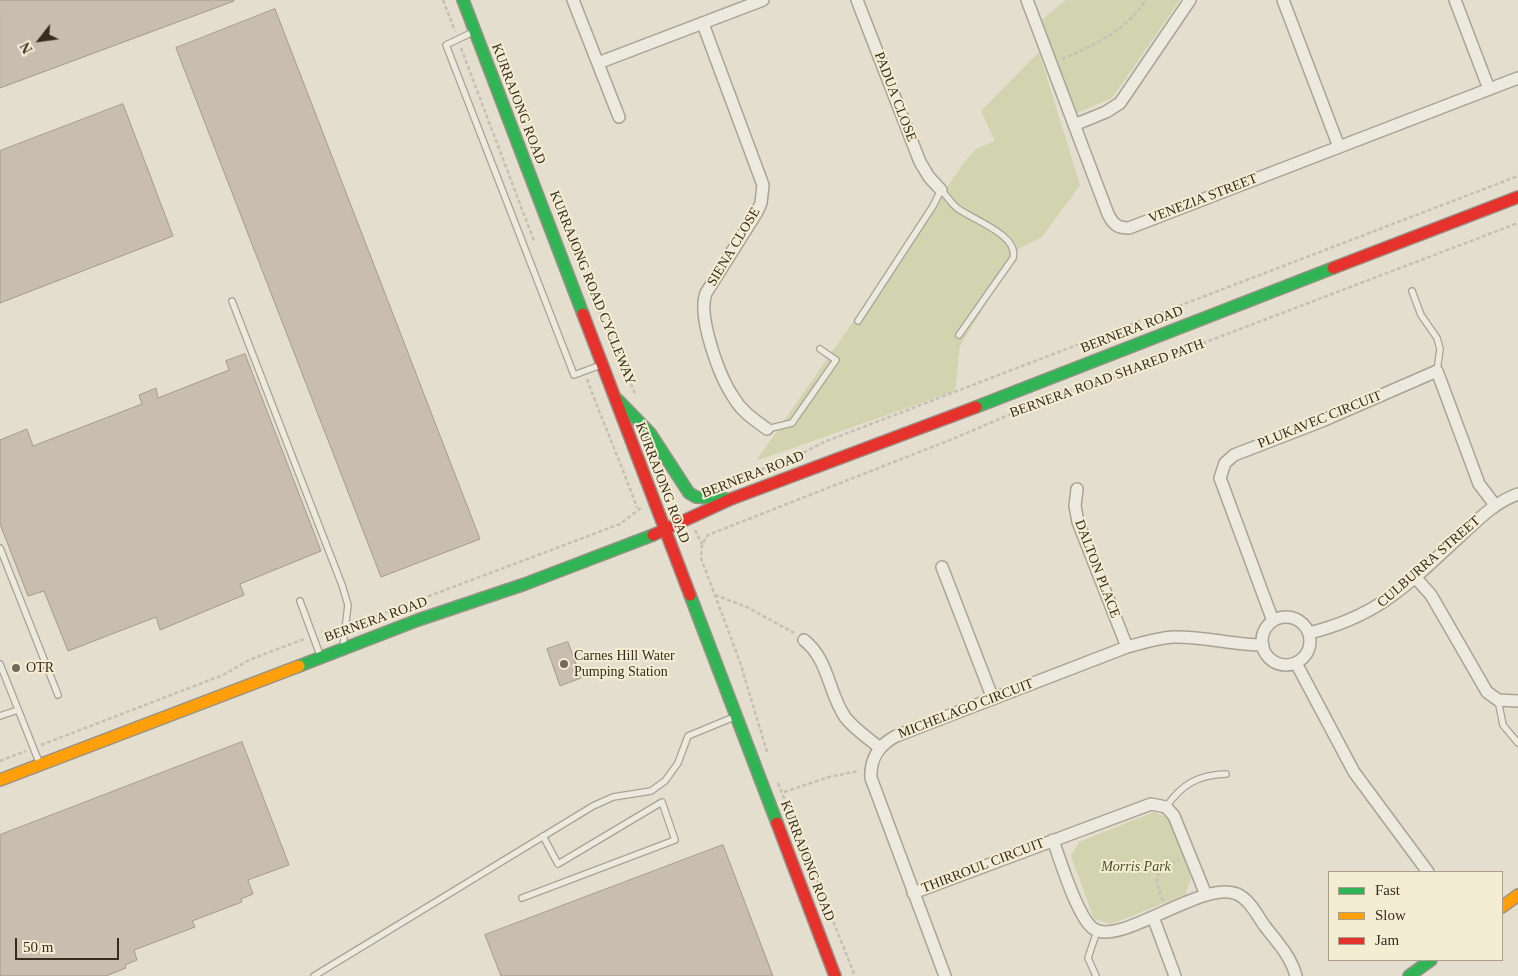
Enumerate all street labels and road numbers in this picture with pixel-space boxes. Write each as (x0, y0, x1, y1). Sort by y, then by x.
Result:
street label: KURRAJONG ROAD (487, 41, 549, 167)
street label: PADUA CLOSE (870, 50, 920, 144)
street label: VENEZIA STREET (1146, 170, 1260, 228)
street label: KURRAJONG ROAD CYCLEWAY (545, 188, 639, 388)
street label: SIENA CLOSE (704, 205, 764, 289)
street label: BERNERA ROAD (1078, 303, 1186, 357)
street label: BERNERA ROAD SHARED PATH (1008, 336, 1206, 422)
street label: PLUKAVEC CIRCUIT (1255, 387, 1385, 453)
street label: KURRAJONG ROAD (631, 420, 693, 546)
street label: BERNERA ROAD (699, 448, 807, 502)
street label: CULBURRA STREET (1374, 513, 1484, 611)
street label: DALTON PLACE (1071, 518, 1123, 620)
street label: BERNERA ROAD (322, 594, 430, 646)
street label: MICHELAGO CIRCUIT (896, 675, 1036, 743)
street label: KURRAJONG ROAD (776, 798, 838, 924)
street label: THIRROUL CIRCUIT (919, 835, 1047, 897)

